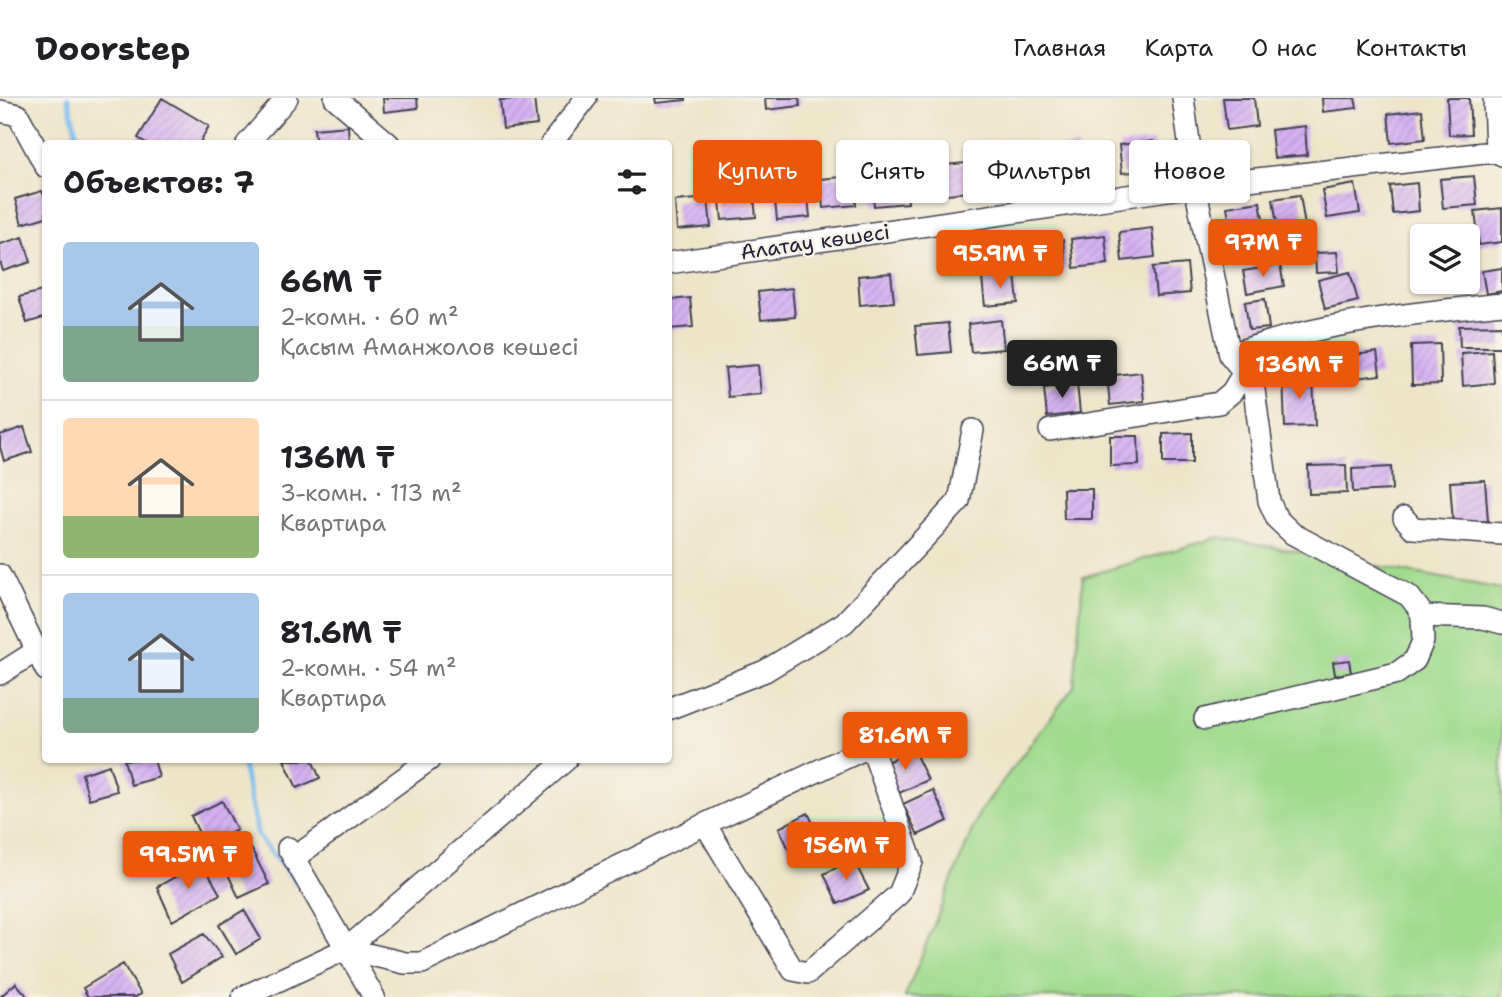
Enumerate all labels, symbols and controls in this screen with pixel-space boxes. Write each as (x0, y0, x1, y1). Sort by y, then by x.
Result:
text: Doorstep (35, 26, 190, 71)
text: Главная (1013, 32, 1106, 64)
text: Карта (1144, 32, 1213, 64)
text: О нас (1251, 32, 1317, 64)
text: Контакты (1355, 32, 1467, 64)
chip: Купить (693, 140, 822, 203)
chip: Снять (836, 140, 949, 203)
chip: Фильтры (963, 140, 1115, 203)
chip: Новое (1129, 140, 1250, 203)
text: Объектов: 7 (63, 162, 255, 203)
icon: filters (613, 163, 651, 201)
street label: Алатау көшесі (738, 218, 892, 266)
pin: 97M ₸ (1214, 220, 1312, 279)
map controls (1410, 224, 1480, 294)
button: layers (1410, 224, 1480, 294)
text: 97M ₸ (1224, 227, 1302, 257)
pin: 95.9M ₸ (935, 230, 1065, 290)
text: 95.9M ₸ (952, 238, 1048, 268)
text: 66M ₸ (280, 261, 382, 302)
icon: home (119, 270, 203, 354)
text: 2-комн. · 60 m² (280, 302, 458, 332)
text: Қасым Аманжолов көшесі (280, 332, 579, 362)
pin: 66M ₸ (1013, 341, 1111, 400)
pin: 136M ₸ (1242, 342, 1356, 401)
text: 66M ₸ (1023, 348, 1101, 378)
text: 136M ₸ (1255, 349, 1343, 379)
text: 136M ₸ (280, 437, 395, 478)
icon: home (119, 446, 203, 530)
text: 3-комн. · 113 m² (280, 478, 462, 508)
text: Квартира (280, 508, 386, 538)
text: 81.6M ₸ (280, 612, 401, 653)
icon: home (119, 621, 203, 705)
text: 2-комн. · 54 m² (280, 653, 457, 683)
text: Квартира (280, 683, 386, 713)
pin: 81.6M ₸ (840, 712, 970, 772)
text: 81.6M ₸ (858, 720, 952, 750)
pin: 156M ₸ (789, 822, 903, 882)
text: 156M ₸ (803, 830, 889, 860)
pin: 99.5M ₸ (123, 832, 253, 891)
text: 99.5M ₸ (139, 839, 237, 869)

